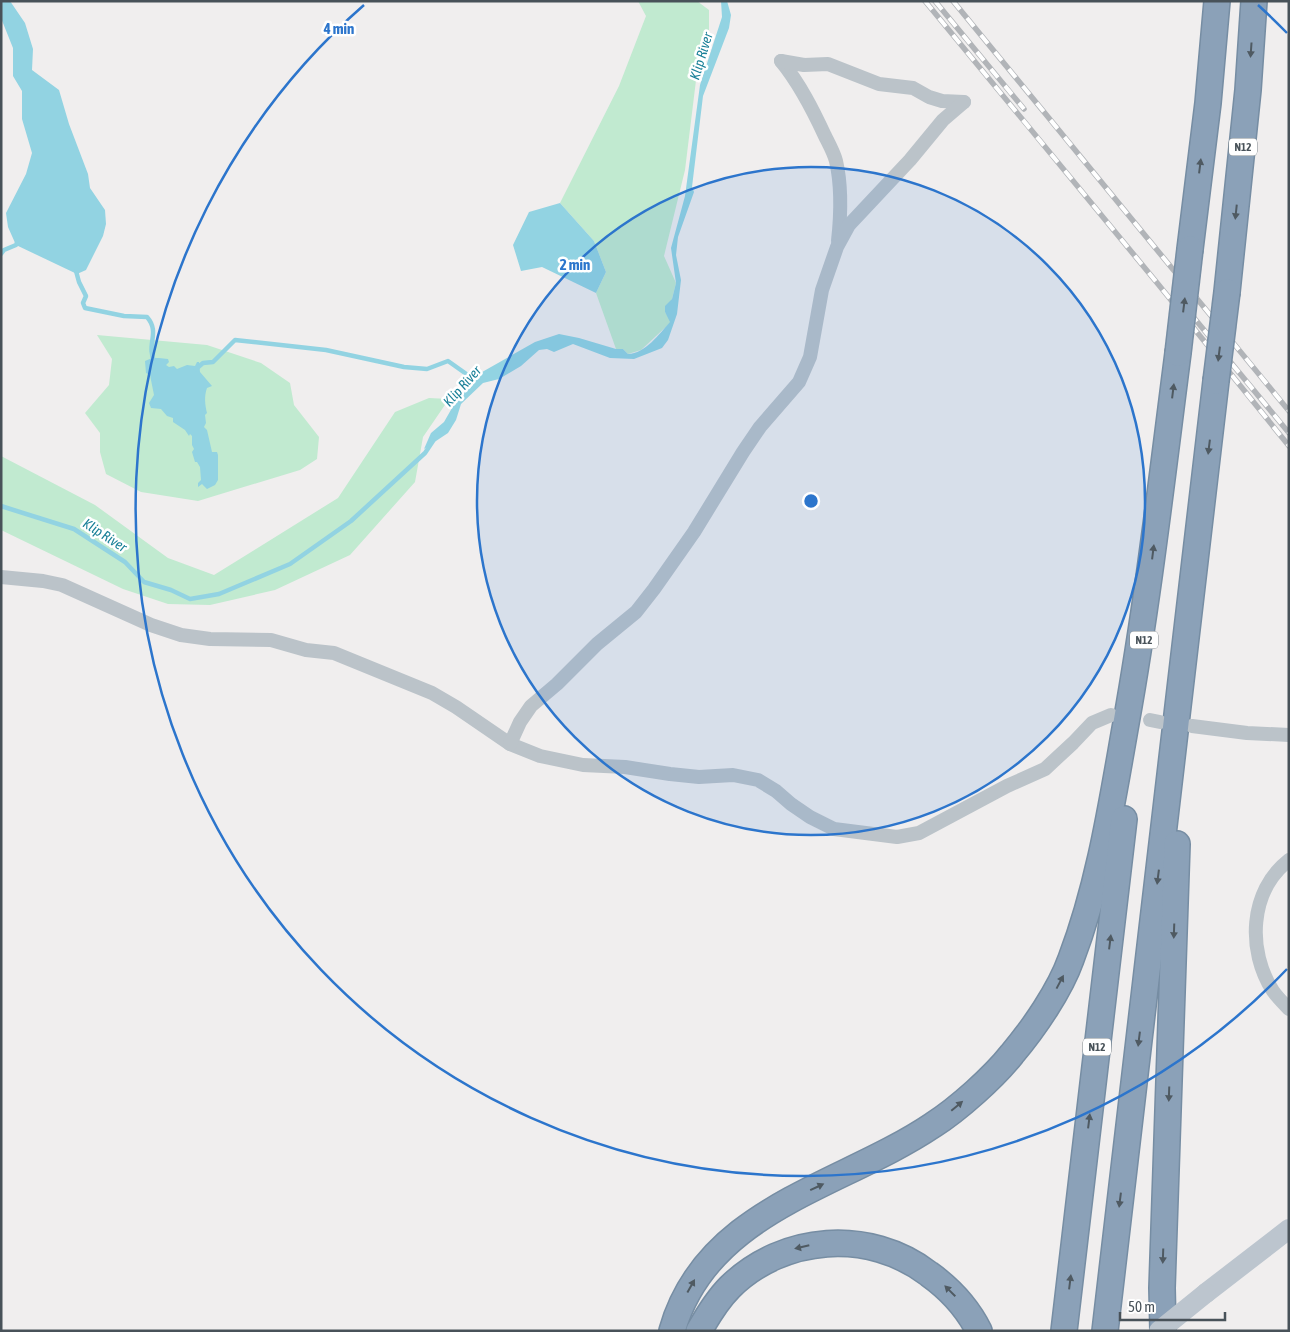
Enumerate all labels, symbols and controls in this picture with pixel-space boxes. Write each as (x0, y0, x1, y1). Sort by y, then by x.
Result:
text: 4 min (323, 20, 354, 37)
water label: Klip River (686, 30, 716, 82)
one-way arrow (1247, 42, 1255, 58)
road number: N12 (1229, 138, 1257, 156)
one-way arrow (1196, 157, 1204, 173)
one-way arrow (1231, 204, 1239, 220)
text: 2 min (560, 256, 590, 273)
one-way arrow (1180, 296, 1188, 312)
one-way arrow (1215, 346, 1223, 362)
water label: Klip River (440, 362, 485, 409)
one-way arrow (1169, 383, 1177, 399)
one-way arrow (1204, 439, 1212, 455)
centre of rings (802, 492, 820, 510)
water label: Klip River (80, 515, 130, 555)
one-way arrow (1149, 544, 1157, 560)
road number: N12 (1130, 632, 1158, 648)
one-way arrow (1154, 870, 1162, 886)
one-way arrow (1169, 924, 1177, 940)
one-way arrow (1106, 934, 1114, 950)
one-way arrow (1056, 975, 1064, 989)
one-way arrow (1135, 1031, 1143, 1047)
road number: N12 (1083, 1038, 1111, 1056)
one-way arrow (1165, 1086, 1173, 1102)
one-way arrow (950, 1101, 963, 1112)
one-way arrow (1085, 1113, 1093, 1129)
one-way arrow (810, 1183, 824, 1191)
one-way arrow (1116, 1192, 1124, 1208)
one-way arrow (794, 1243, 809, 1251)
one-way arrow (1159, 1248, 1167, 1264)
one-way arrow (1066, 1274, 1074, 1290)
one-way arrow (687, 1279, 695, 1293)
one-way arrow (945, 1285, 957, 1297)
scale bar (1120, 1290, 1225, 1322)
text: 50 m (1128, 1298, 1155, 1315)

